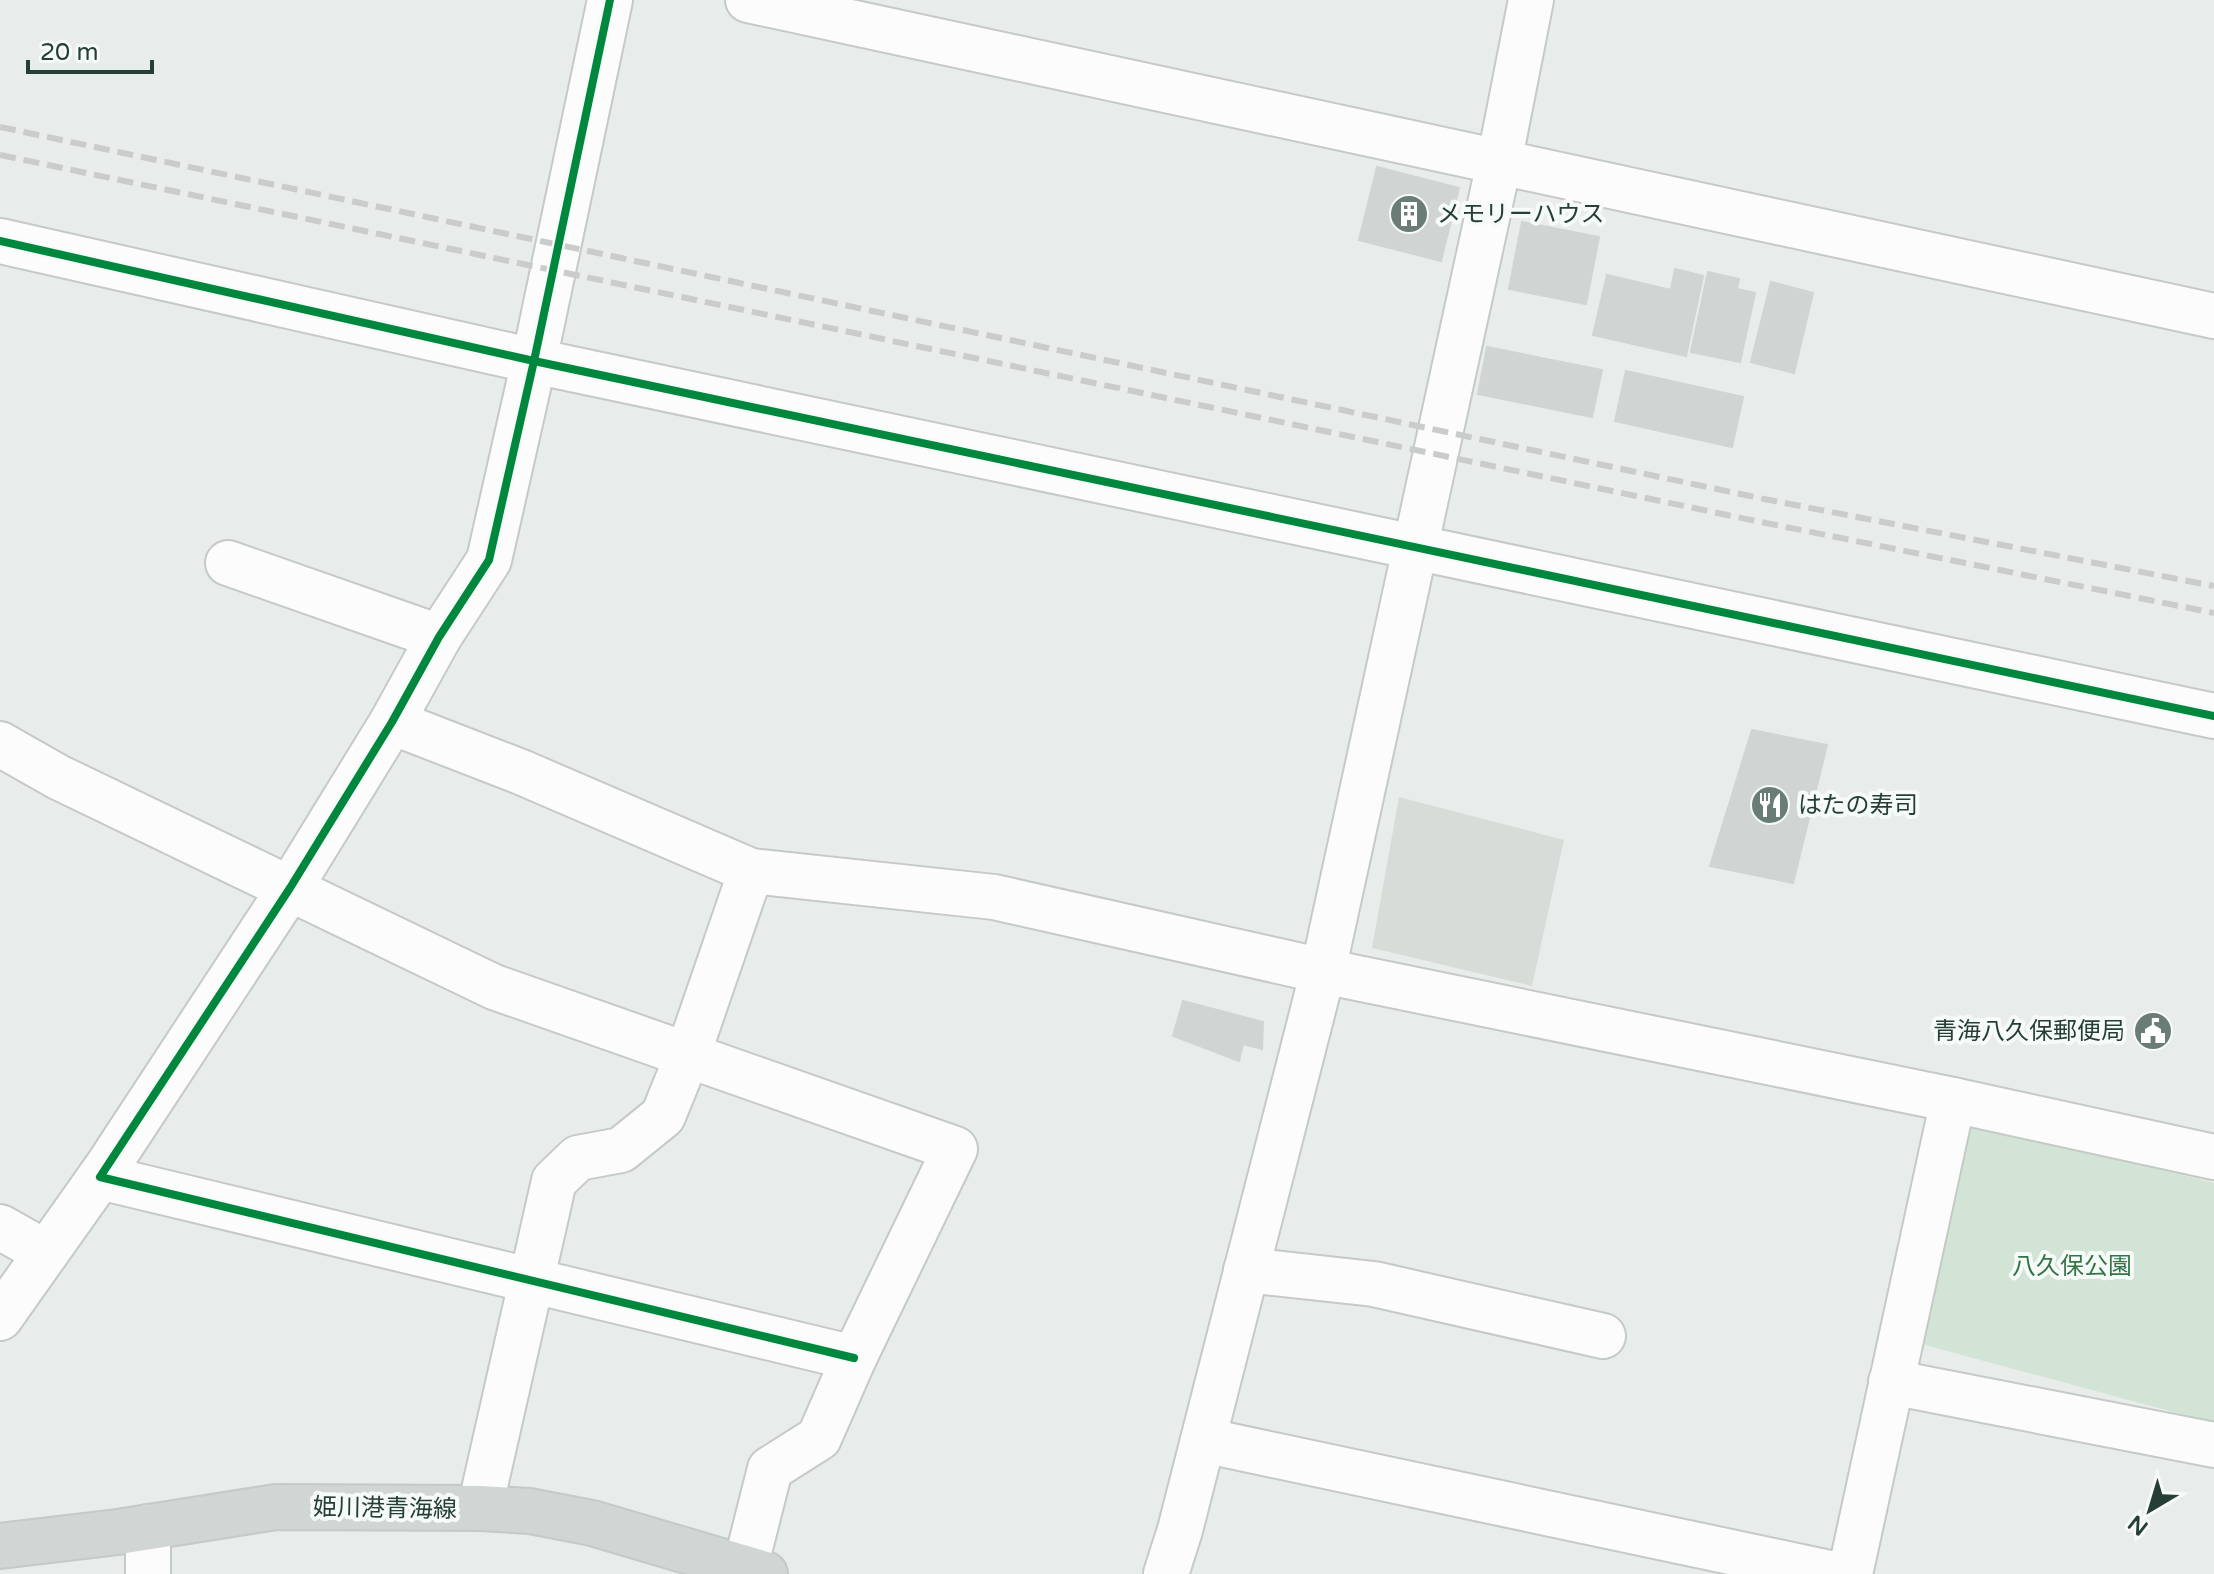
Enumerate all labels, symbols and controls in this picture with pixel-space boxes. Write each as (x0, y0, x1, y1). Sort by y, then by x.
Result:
scale bar (28, 24, 152, 74)
text: 20 m (40, 38, 98, 67)
building icon: メモリーハウス (1388, 193, 1430, 235)
place label: メモリーハウス (1437, 200, 1605, 229)
restaurant icon: はたの寿司 (1749, 784, 1791, 826)
place label: はたの寿司 (1798, 791, 1918, 820)
public building icon: 青海八久保郵便局 (2132, 1010, 2174, 1052)
place label: 青海八久保郵便局 (1933, 1017, 2125, 1046)
park label: 八久保公園 (2012, 1252, 2132, 1281)
north arrow (2110, 1470, 2190, 1550)
street label: 姫川港青海線 (313, 1493, 457, 1524)
text: N (2123, 1509, 2153, 1541)

